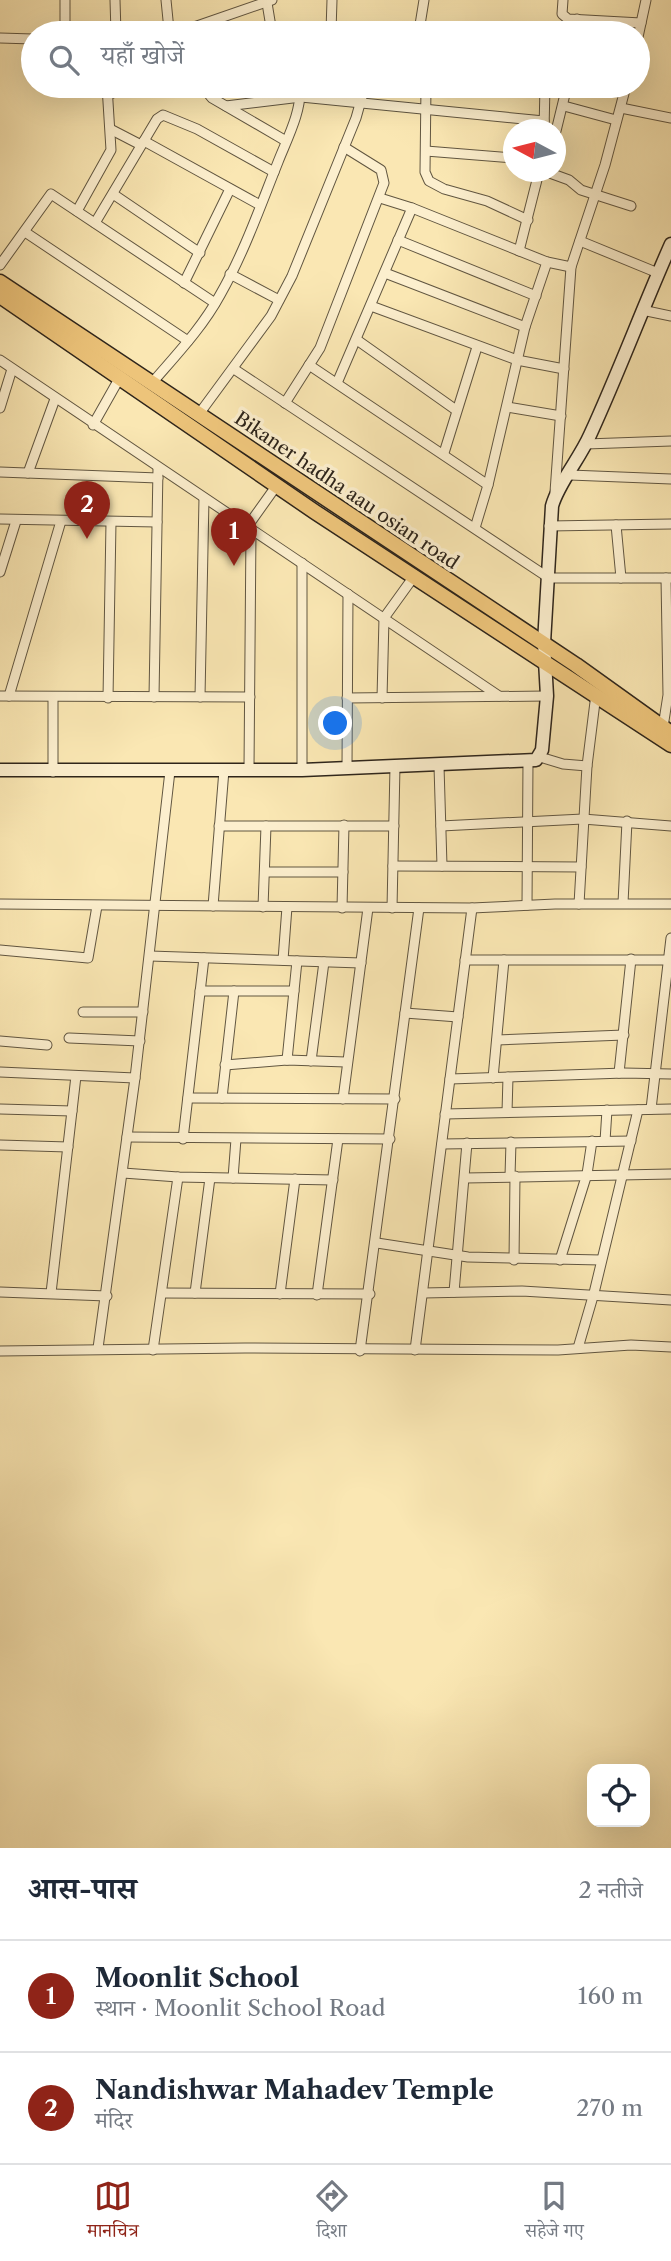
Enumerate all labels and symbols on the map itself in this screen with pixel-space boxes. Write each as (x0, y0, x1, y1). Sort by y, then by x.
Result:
north arrow (503, 119, 566, 182)
street label: Bikaner hadha aau osian road (230, 407, 464, 574)
pin: 2 (64, 481, 110, 539)
pin: 1 (211, 508, 257, 566)
your location (318, 706, 352, 740)

